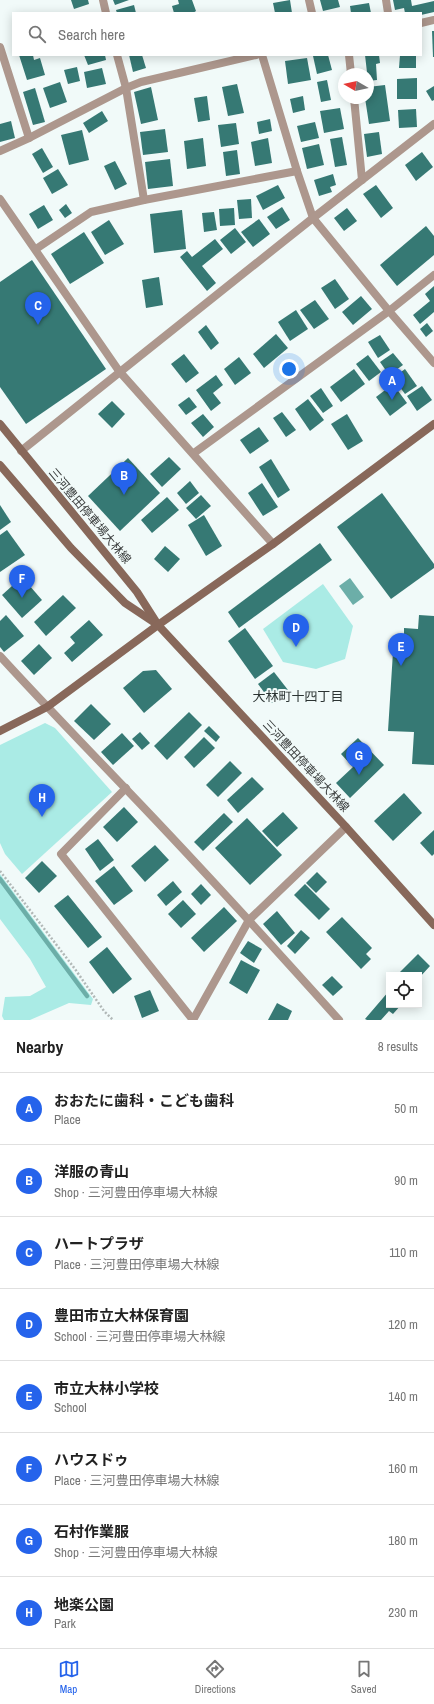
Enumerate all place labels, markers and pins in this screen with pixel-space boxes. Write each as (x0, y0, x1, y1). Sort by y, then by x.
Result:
pin: C (25, 292, 51, 325)
pin: A (379, 367, 405, 400)
pin: B (111, 462, 137, 495)
pin: F (9, 565, 35, 598)
pin: D (283, 614, 309, 647)
pin: E (388, 633, 414, 666)
pin: G (346, 742, 372, 775)
pin: H (29, 784, 55, 817)

